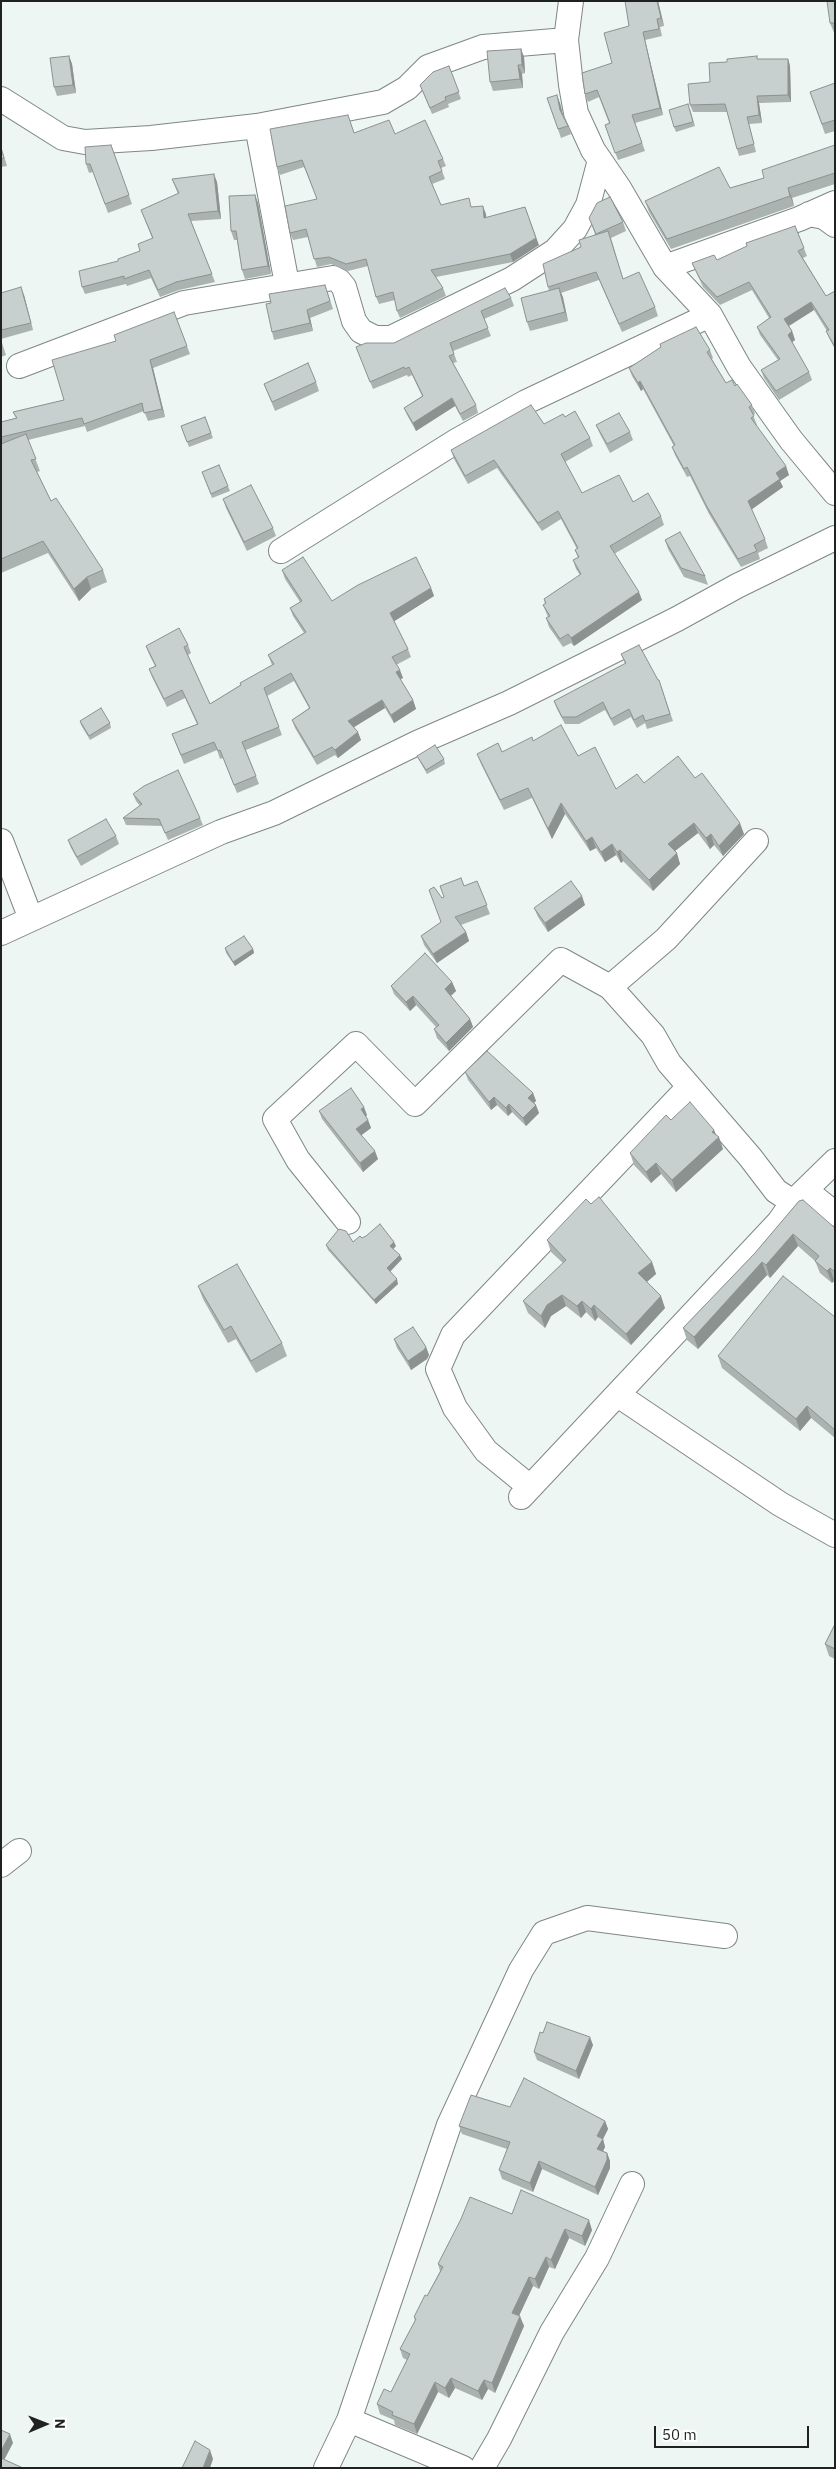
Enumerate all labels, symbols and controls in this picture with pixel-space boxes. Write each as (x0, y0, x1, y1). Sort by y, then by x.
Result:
north arrow (20, 2399, 70, 2449)
scale bar (656, 2416, 811, 2448)
text: N (51, 2419, 69, 2429)
text: 50 m (662, 2425, 697, 2444)

